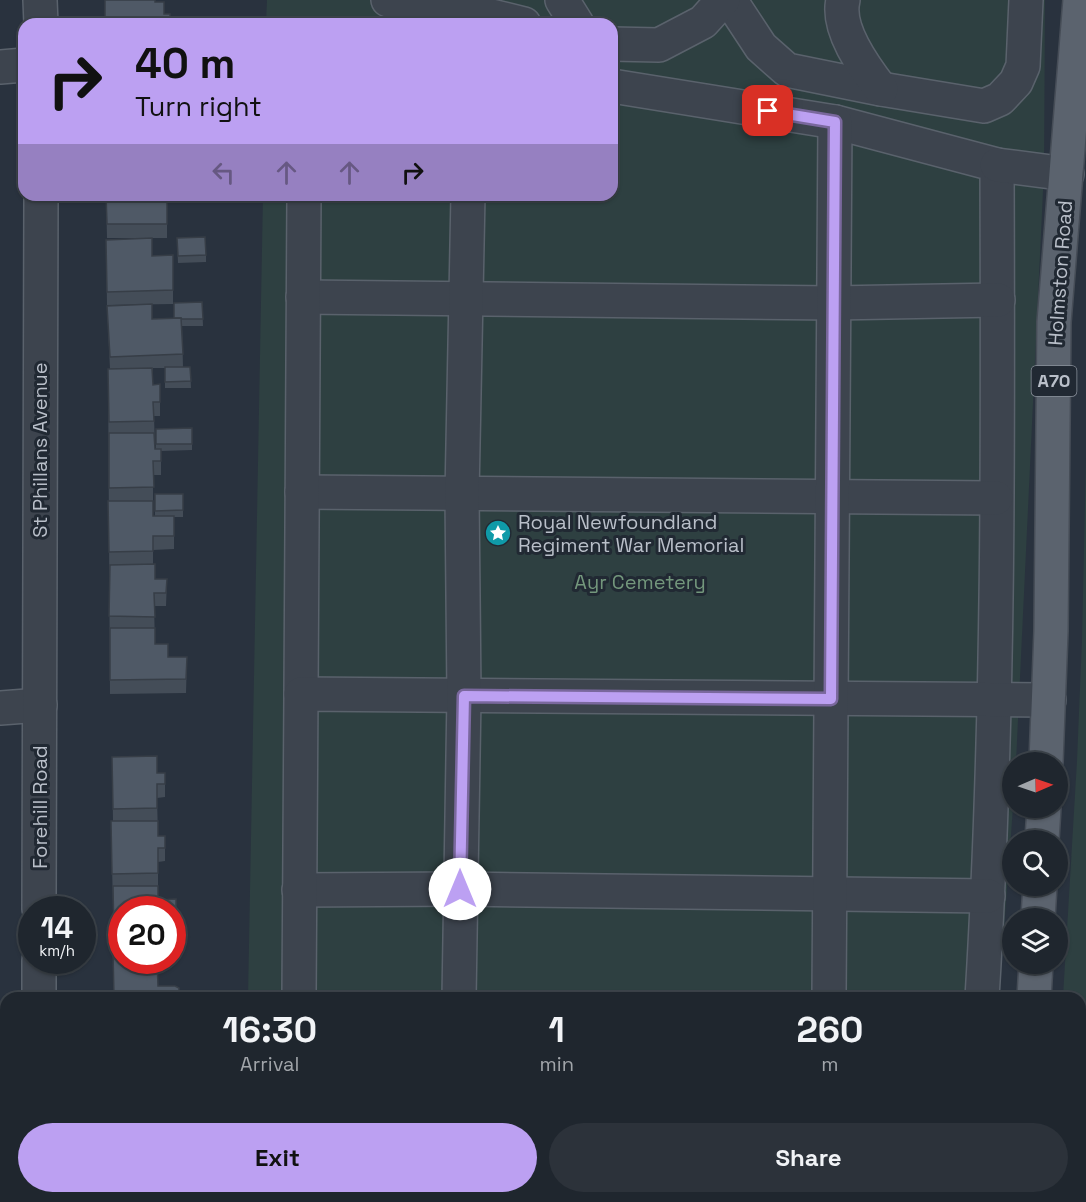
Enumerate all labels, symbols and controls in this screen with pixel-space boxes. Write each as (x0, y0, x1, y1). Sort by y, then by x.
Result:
text: 40 m (135, 37, 235, 90)
icon: right (36, 42, 114, 120)
pin (742, 85, 793, 136)
text: Turn right (135, 89, 262, 124)
icon: arrive (751, 94, 784, 127)
icon: left (207, 156, 240, 189)
icon: ahead (270, 156, 303, 189)
icon: ahead (333, 156, 366, 189)
icon: right (396, 156, 429, 189)
street label: Holmston Road (1042, 199, 1078, 347)
street label: St Phillans Avenue (27, 362, 53, 538)
road number: A70 (1032, 366, 1076, 396)
place label: Royal Newfoundland Regiment War Memorial (518, 509, 744, 558)
place icon: Royal Newfoundland Regiment War Memorial (483, 518, 513, 548)
park label: Ayr Cemetery (574, 569, 706, 595)
street label: Forehill Road (27, 745, 53, 869)
north arrow (1002, 752, 1068, 818)
map controls (1002, 752, 1068, 974)
button: search (1002, 830, 1068, 896)
position arrow (428, 857, 492, 921)
speed limit sign: 20 (108, 896, 186, 974)
text: 14 (41, 908, 73, 947)
button: layers (1002, 908, 1068, 974)
text: km/h (39, 941, 75, 960)
text: 16:30 (223, 1007, 317, 1053)
text: 1 (549, 1007, 565, 1053)
text: 260 (796, 1007, 863, 1053)
text: Arrival (240, 1051, 300, 1077)
text: min (540, 1051, 574, 1077)
text: m (821, 1051, 839, 1077)
button: Exit (18, 1123, 537, 1192)
button: Share (549, 1123, 1068, 1192)

